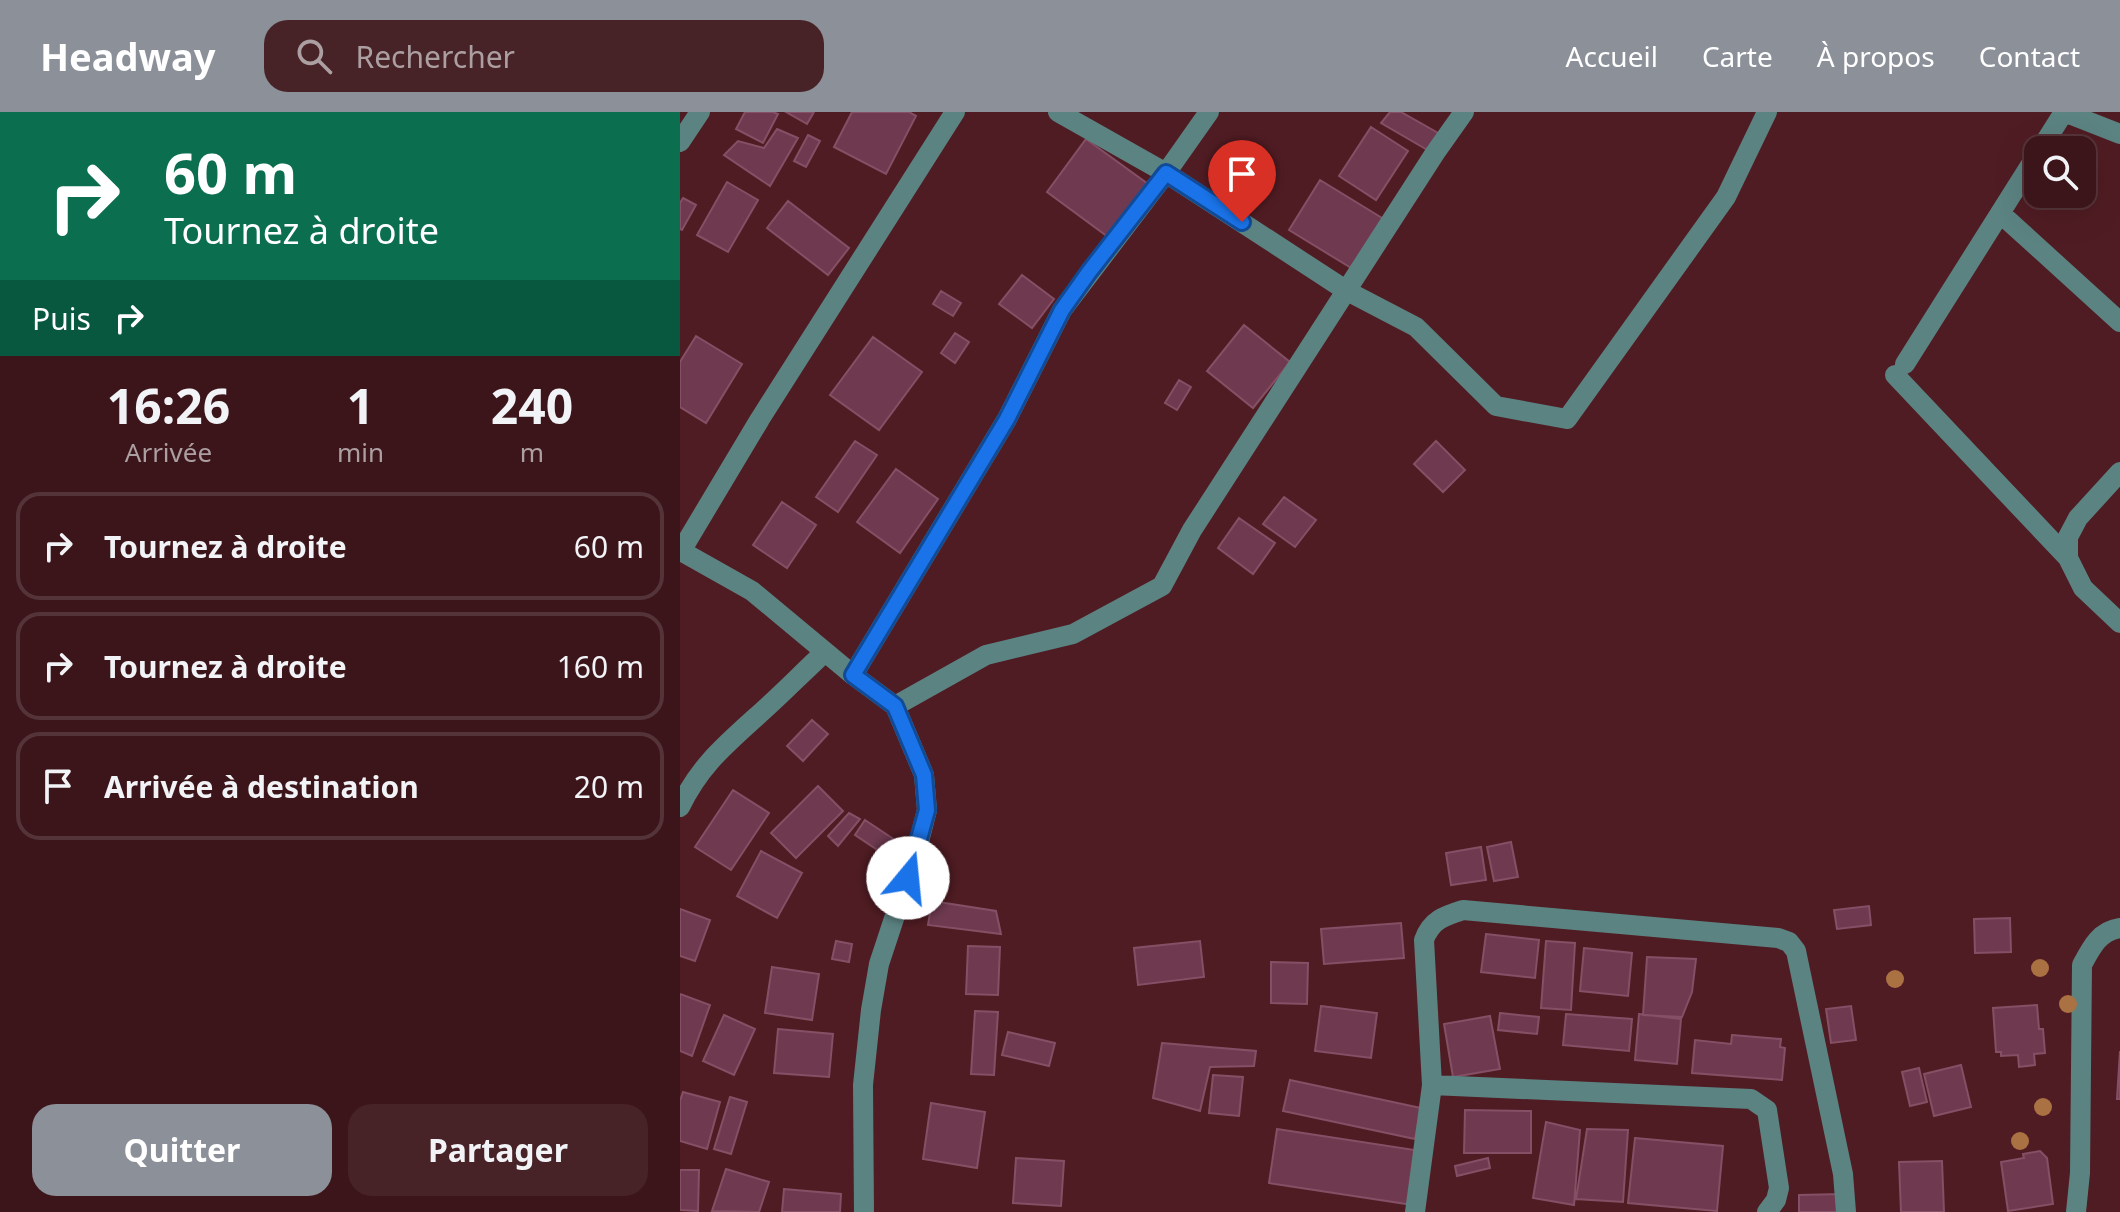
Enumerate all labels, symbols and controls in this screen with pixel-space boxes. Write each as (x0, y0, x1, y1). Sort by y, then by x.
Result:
search box (264, 20, 824, 92)
text: Headway (40, 30, 216, 82)
icon: search (292, 34, 336, 78)
text: Rechercher (356, 36, 515, 77)
text: Accueil (1566, 37, 1658, 75)
text: Carte (1702, 37, 1773, 75)
text: À propos (1817, 37, 1935, 75)
text: Contact (1979, 37, 2080, 75)
text: 60 m (164, 134, 297, 210)
map controls (2024, 136, 2096, 208)
button: search (2024, 136, 2096, 208)
pin (1208, 140, 1276, 222)
icon: right (32, 144, 136, 248)
icon: arrive (1220, 152, 1264, 196)
text: Tournez à droite (164, 206, 439, 255)
icon: right (107, 296, 151, 340)
text: Puis (32, 298, 91, 339)
text: 16:26 (107, 373, 230, 438)
text: 1 (347, 373, 374, 438)
text: 240 (491, 373, 573, 438)
text: Arrivée (125, 434, 212, 470)
text: min (337, 434, 384, 470)
text: m (520, 434, 544, 470)
icon: right (36, 524, 80, 568)
text: Tournez à droite (104, 526, 347, 567)
text: 60 m (574, 526, 644, 567)
icon: right (36, 644, 80, 688)
text: Tournez à droite (104, 646, 347, 687)
text: 160 m (557, 646, 644, 687)
icon: arrive (36, 764, 80, 808)
text: Arrivée à destination (104, 766, 419, 807)
text: 20 m (574, 766, 644, 807)
position arrow (866, 836, 950, 920)
button: Quitter (32, 1104, 332, 1196)
button: Partager (348, 1104, 648, 1196)

